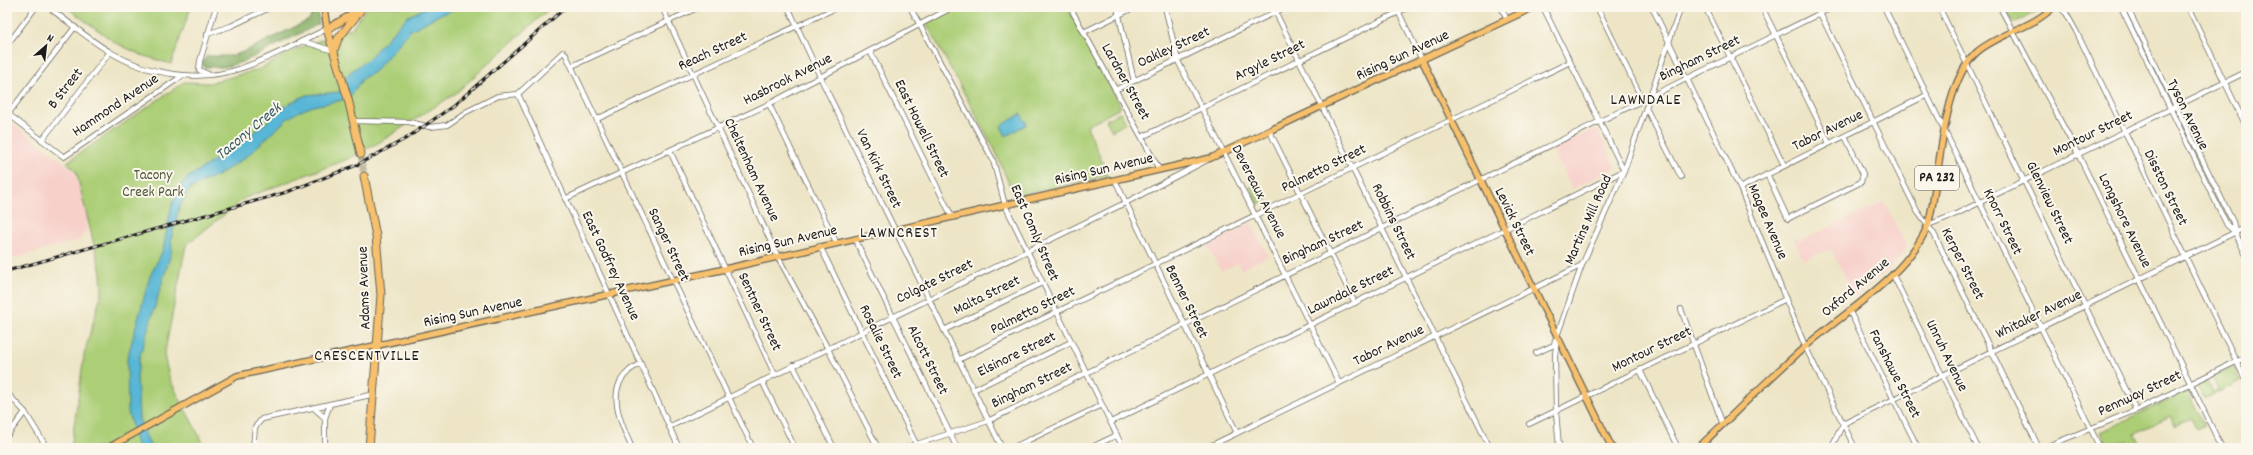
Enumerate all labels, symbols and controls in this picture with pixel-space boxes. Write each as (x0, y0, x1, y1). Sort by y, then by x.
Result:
street label: Oakley Street (1134, 21, 1214, 74)
street label: Rising Sun Avenue (1353, 25, 1454, 87)
north arrow (26, 26, 66, 66)
street label: Reach Street (675, 26, 751, 78)
street label: Bingham Street (1656, 30, 1745, 88)
text: N (44, 31, 56, 48)
street label: Argyle Street (1231, 34, 1310, 88)
street label: Lardner Street (1095, 40, 1155, 125)
street label: Hasbrook Avenue (740, 48, 837, 112)
street label: B Street (43, 63, 89, 114)
street label: Hammond Avenue (68, 69, 164, 143)
street label: East Howell Street (888, 76, 954, 182)
street label: Tyson Avenue (2160, 76, 2214, 155)
district label: LAWNDALE (1610, 89, 1682, 112)
water label: Tacony Creek (211, 97, 288, 166)
street label: Tabor Avenue (1789, 104, 1867, 158)
street label: Montour Street (2049, 105, 2137, 163)
street label: Cheltenham Avenue (717, 115, 785, 226)
street label: Van Kirk Street (849, 126, 907, 213)
street label: Palmetto Street (1278, 139, 1371, 199)
street label: Devereaux Avenue (1225, 141, 1291, 243)
street label: Disston Street (2137, 146, 2193, 230)
street label: Rising Sun Avenue (1053, 148, 1156, 192)
street label: Glenview Street (2019, 158, 2079, 249)
park label: Tacony Creek Park (122, 165, 184, 204)
road number: PA 232 (1915, 166, 1959, 190)
street label: Longshore Avenue (2092, 170, 2157, 272)
street label: Martins Mill Road (1559, 171, 1619, 269)
street label: Robbins Street (1365, 180, 1421, 264)
street label: East Comly Street (1004, 181, 1064, 285)
street label: Magee Avenue (1741, 181, 1793, 264)
street label: Levick Street (1488, 184, 1540, 260)
street label: Knorr Street (1976, 185, 2028, 259)
street label: Sanger Street (641, 204, 695, 286)
street label: East Godfrey Avenue (575, 208, 645, 325)
street label: Bingham Street (1279, 214, 1368, 271)
street label: Rising Sun Avenue (737, 220, 840, 264)
district label: LAWNCREST (860, 222, 938, 245)
street label: Kerper Street (1934, 224, 1990, 304)
street label: Adams Avenue (353, 246, 377, 330)
street label: Oxford Avenue (1817, 253, 1895, 323)
street label: Colgate Street (893, 254, 978, 310)
street label: Lawndale Street (1304, 260, 1398, 321)
street label: Benner Street (1159, 261, 1214, 343)
street label: Sentner Street (731, 269, 787, 355)
street label: Malta Street (950, 270, 1025, 322)
street label: Palmetto Street (987, 281, 1080, 341)
street label: Whitaker Avenue (1992, 284, 2086, 345)
street label: Rising Sun Avenue (422, 292, 525, 334)
street label: Rosalie Street (853, 301, 908, 383)
street label: Unruh Avenue (1919, 316, 1973, 396)
street label: Tabor Avenue (1350, 319, 1428, 373)
street label: Alcott Street (901, 321, 954, 399)
street label: Montour Street (1608, 321, 1696, 379)
street label: Elsinore Street (974, 326, 1060, 384)
street label: Fanshawe Street (1862, 326, 1926, 423)
district label: CRESCENTVILLE (314, 345, 420, 368)
street label: Bingham Street (988, 357, 1077, 415)
street label: Pennway Street (2095, 365, 2186, 423)

